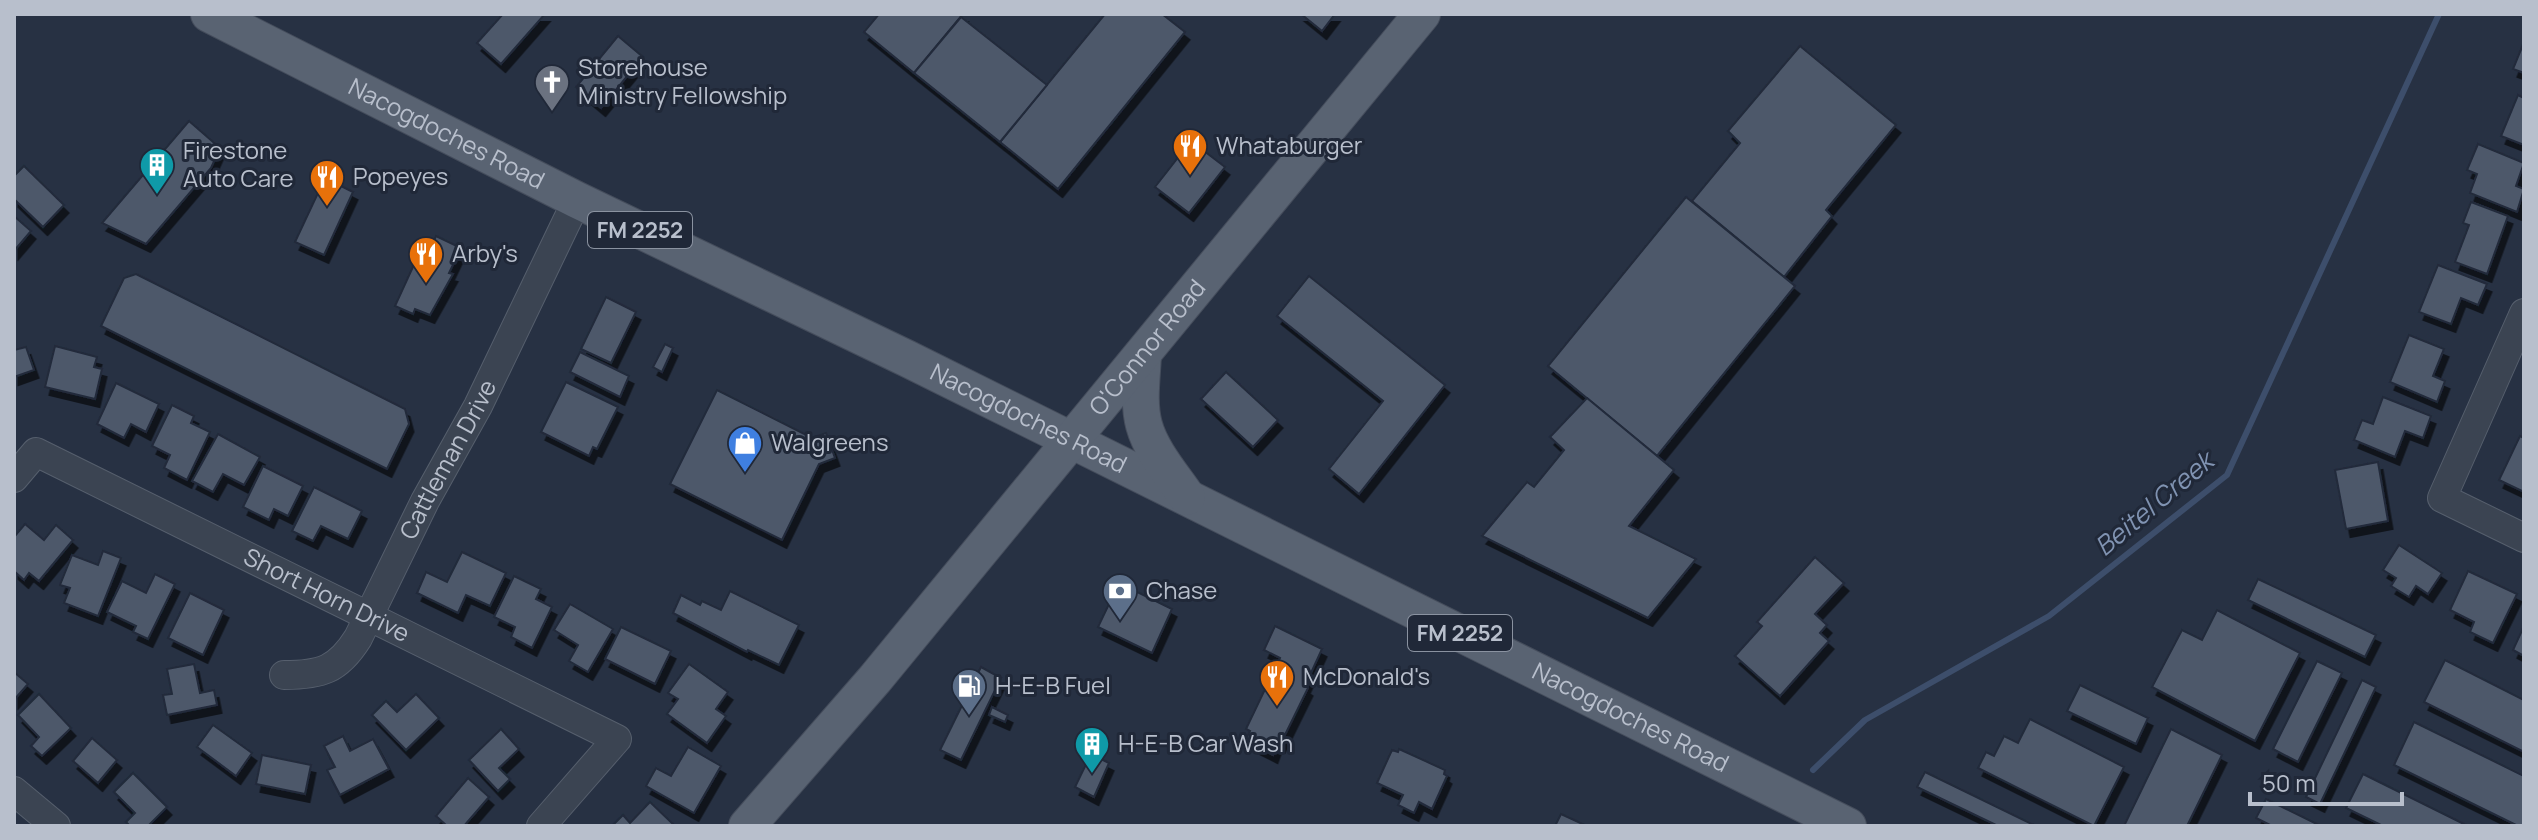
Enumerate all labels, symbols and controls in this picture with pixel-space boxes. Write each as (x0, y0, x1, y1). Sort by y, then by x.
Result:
place label: Storehouse Ministry Fellowship (578, 50, 787, 111)
church icon: Storehouse Ministry Fellowship (533, 63, 571, 113)
street label: Nacogdoches Road (343, 69, 551, 196)
restaurant icon: Whataburger (1171, 127, 1209, 177)
place label: Whataburger (1216, 128, 1363, 161)
place label: Firestone Auto Care (183, 133, 294, 194)
building icon: Firestone Auto Care (138, 146, 176, 196)
restaurant icon: Popeyes (308, 158, 346, 208)
place label: Popeyes (353, 159, 448, 192)
road number: FM 2252 (588, 212, 692, 248)
restaurant icon: Arby's (407, 235, 445, 285)
place label: Arby's (452, 236, 518, 269)
street label: O'Connor Road (1081, 272, 1212, 422)
street label: Nacogdoches Road (925, 355, 1133, 480)
street label: Cattleman Drive (391, 374, 503, 544)
shop icon: Walgreens (726, 424, 764, 474)
place label: Walgreens (771, 425, 888, 458)
water label: Beitel Creek (2086, 440, 2223, 563)
street label: Short Horn Drive (239, 539, 415, 649)
bank icon: Chase (1101, 572, 1139, 622)
place label: Chase (1146, 573, 1217, 606)
road number: FM 2252 (1408, 615, 1512, 651)
street label: Nacogdoches Road (1527, 654, 1735, 779)
restaurant icon: McDonald's (1258, 658, 1296, 708)
place label: McDonald's (1303, 659, 1430, 692)
fuel station icon: H-E-B Fuel (950, 667, 988, 717)
place label: H-E-B Fuel (995, 668, 1111, 701)
building icon: H-E-B Car Wash (1073, 725, 1111, 775)
place label: H-E-B Car Wash (1118, 726, 1293, 759)
scale bar (2250, 756, 2402, 806)
text: 50 m (2262, 766, 2316, 799)

